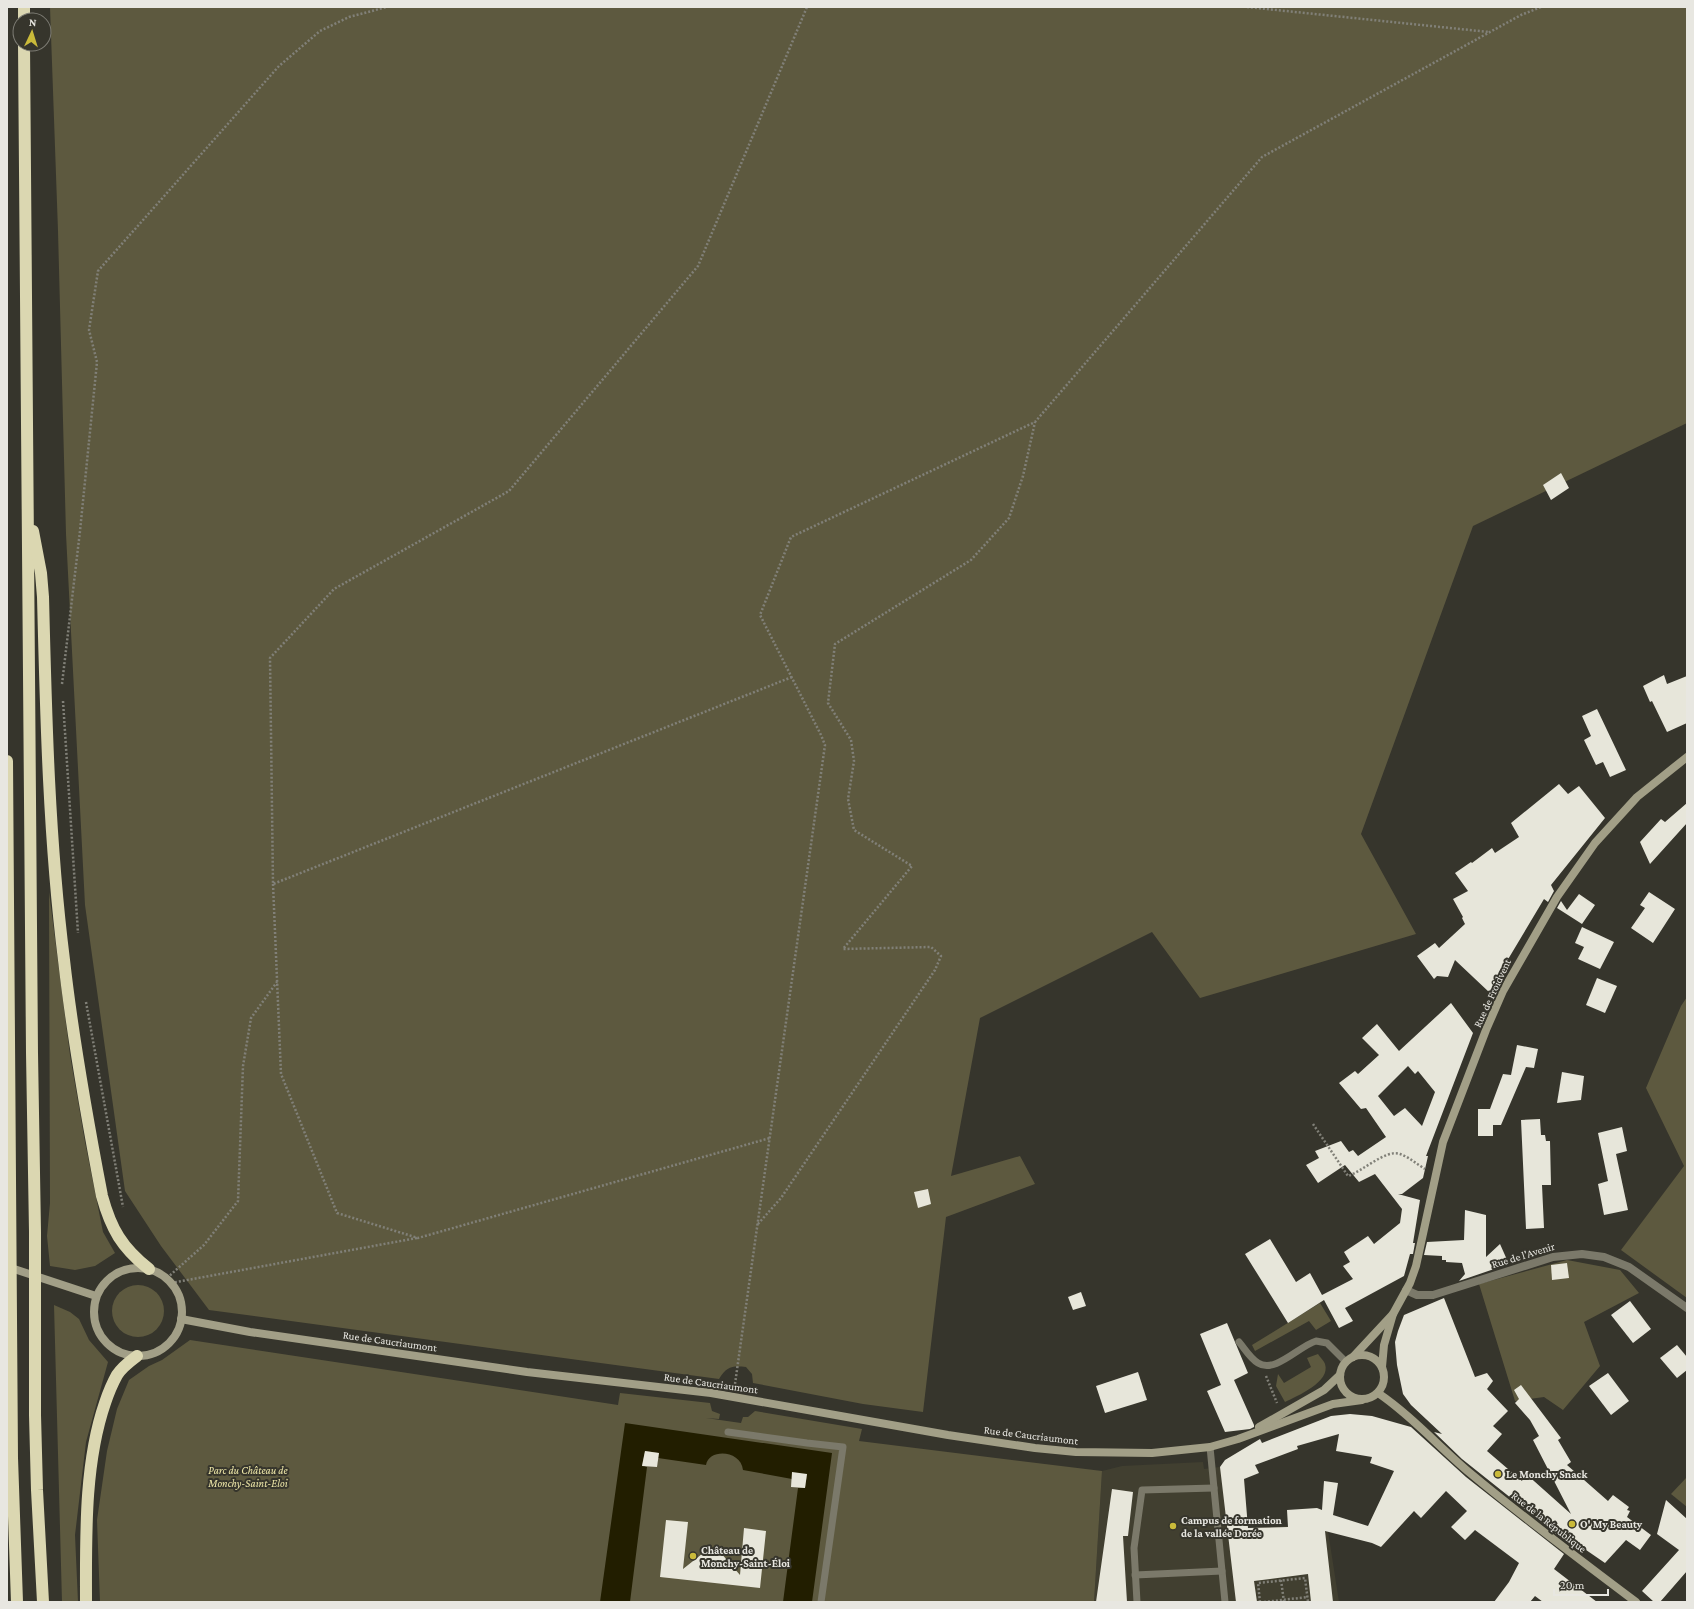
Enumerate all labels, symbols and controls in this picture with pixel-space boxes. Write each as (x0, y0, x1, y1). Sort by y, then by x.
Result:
north arrow (12, 12, 52, 52)
text: N (29, 16, 37, 28)
street label: Rue de Froidvent (1471, 957, 1513, 1029)
street label: Rue de l'Avenir (1490, 1240, 1556, 1270)
street label: Rue de Caucriaumont (342, 1328, 438, 1354)
street label: Rue de Caucriaumont (663, 1370, 759, 1396)
street label: Rue de Caucriaumont (983, 1423, 1079, 1447)
park label: Parc du Château de Monchy-Saint-Eloi (207, 1464, 288, 1490)
place label: Le Monchy Snack (1506, 1468, 1588, 1480)
marker: Le Monchy Snack (1493, 1469, 1503, 1479)
street label: Rue de la République (1509, 1489, 1589, 1556)
place label: Campus de formation de la vallée Dorée (1181, 1514, 1283, 1539)
place label: O' My Beauty (1580, 1518, 1643, 1530)
marker: O' My Beauty (1567, 1519, 1577, 1529)
marker: Campus de formation de la vallée Dorée (1168, 1521, 1178, 1531)
place label: Château de Monchy-Saint-Éloi (701, 1544, 791, 1569)
marker: Château de Monchy-Saint-Éloi (688, 1551, 698, 1561)
scale bar (1554, 1571, 1608, 1597)
text: 20 m (1560, 1578, 1585, 1592)

